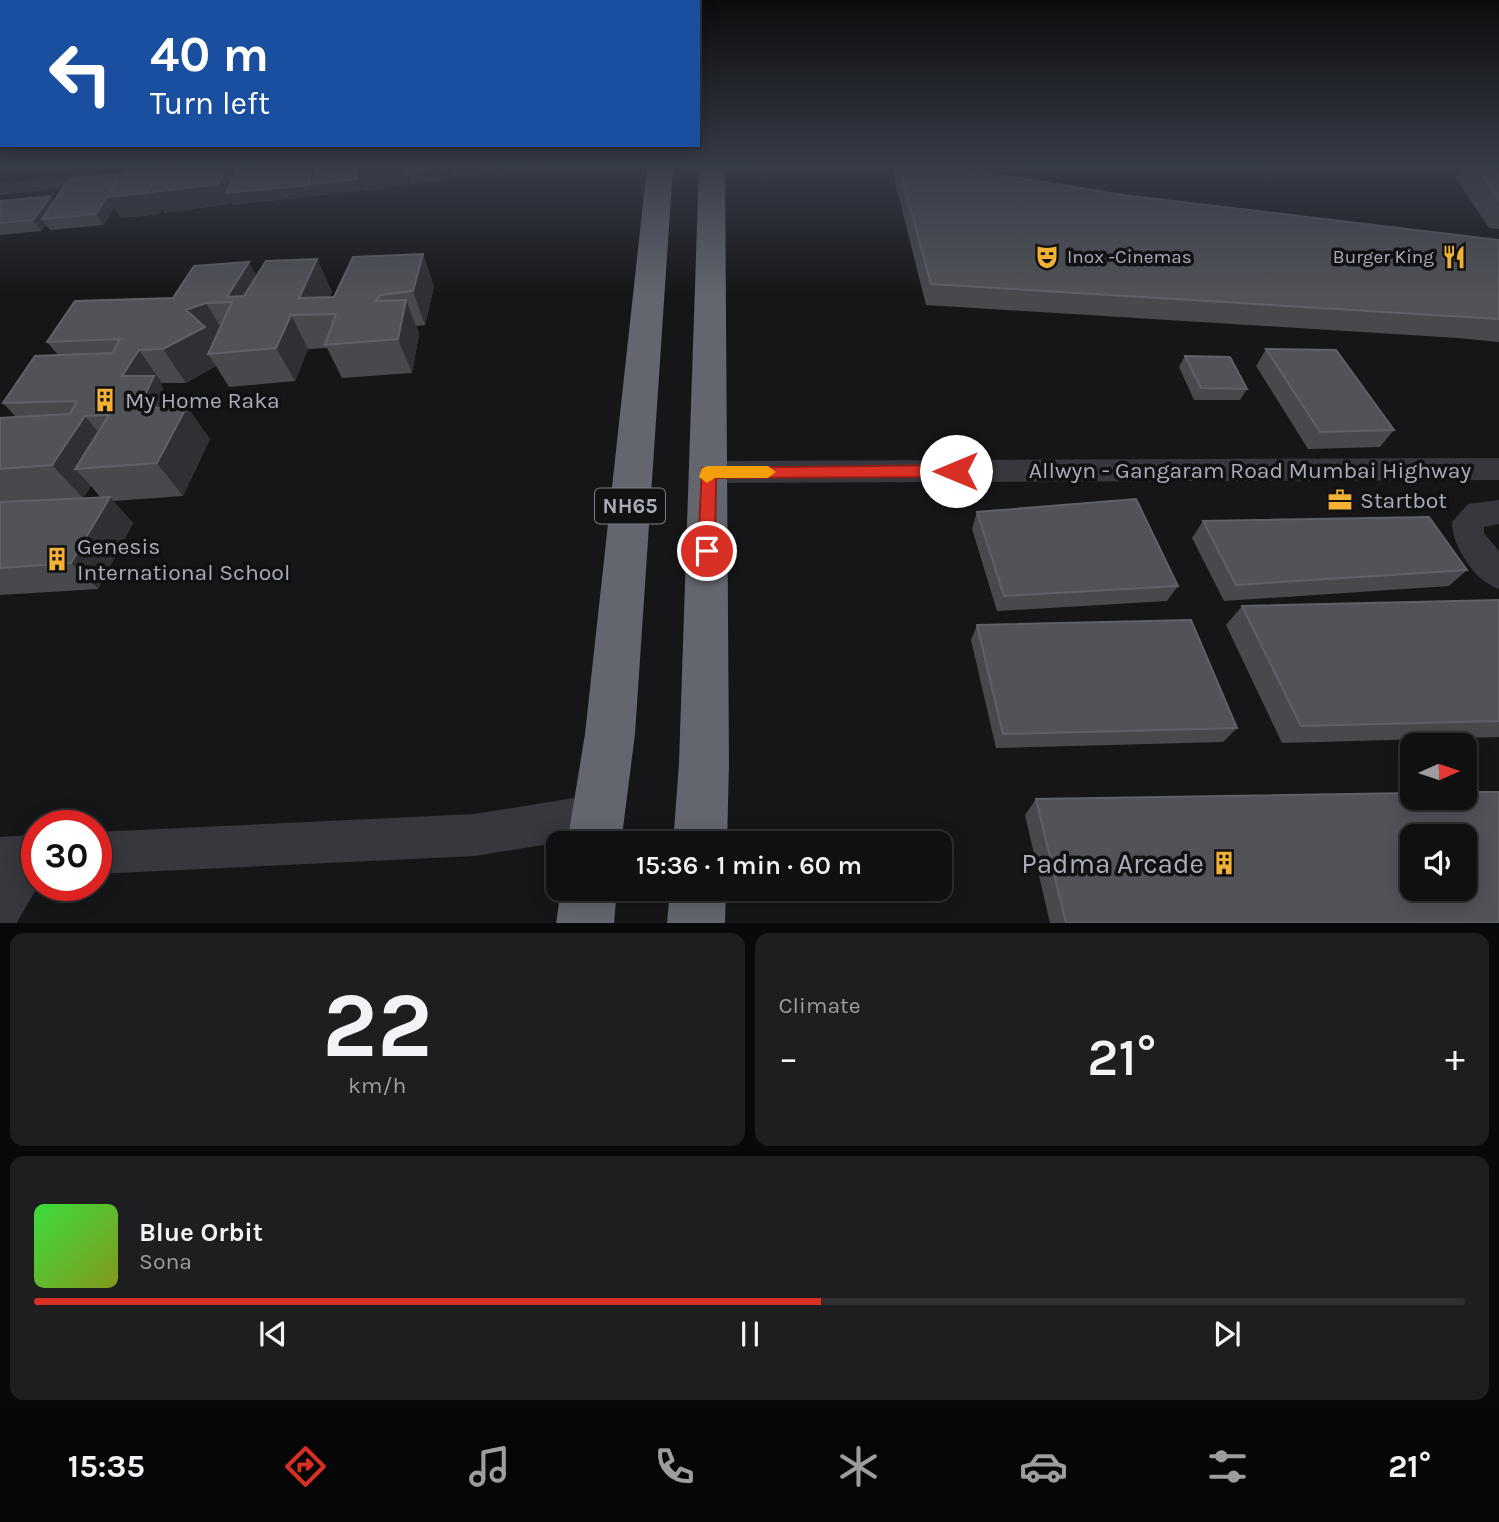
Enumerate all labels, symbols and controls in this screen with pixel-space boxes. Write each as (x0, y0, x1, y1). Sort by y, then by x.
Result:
text: 40 m (150, 26, 269, 83)
icon: left (35, 28, 126, 119)
text: Turn left (150, 85, 270, 122)
theatre icon: Inox -Cinemas (1033, 243, 1061, 271)
restaurant icon: Burger King (1440, 243, 1468, 271)
place label: Inox -Cinemas (1067, 246, 1192, 268)
place label: Burger King (1333, 246, 1434, 268)
building icon: My Home Raka (91, 386, 119, 414)
place label: My Home Raka (125, 387, 280, 414)
position arrow (919, 434, 993, 508)
street label: Allwyn - Gangaram Road Mumbai Highway (1029, 457, 1471, 484)
office icon: Startbot (1326, 486, 1354, 514)
place label: Startbot (1360, 487, 1447, 514)
road number: NH65 (595, 489, 665, 524)
pin (677, 521, 737, 581)
icon: arrive (688, 532, 726, 570)
place label: Genesis International School (77, 533, 290, 586)
building icon: Genesis International School (43, 545, 71, 573)
north arrow (1400, 733, 1477, 810)
map controls (1400, 733, 1477, 901)
speed limit sign: 30 (21, 810, 112, 901)
button: sound (1400, 824, 1477, 901)
place label: Padma Arcade (1021, 847, 1204, 880)
building icon: Padma Arcade (1210, 849, 1238, 877)
text: 15:36 · 1 min · 60 m (636, 850, 862, 881)
text: 22 (322, 973, 432, 1079)
text: Climate (779, 992, 861, 1019)
text: 21° (1087, 1027, 1156, 1088)
text: − (779, 1036, 798, 1081)
text: + (1445, 1036, 1465, 1081)
text: km/h (348, 1072, 406, 1099)
text: Blue Orbit (139, 1217, 263, 1248)
text: Sona (139, 1248, 192, 1275)
icon: previous (254, 1315, 292, 1353)
icon: pause (731, 1315, 769, 1353)
icon: next (1208, 1315, 1246, 1353)
icon: directions (281, 1442, 330, 1491)
icon: music (465, 1442, 514, 1491)
icon: phone (650, 1442, 699, 1491)
icon: climate (834, 1442, 883, 1491)
icon: car (1019, 1442, 1068, 1491)
icon: filters (1203, 1442, 1252, 1491)
text: 15:35 (68, 1448, 145, 1485)
text: 21° (1388, 1448, 1431, 1485)

